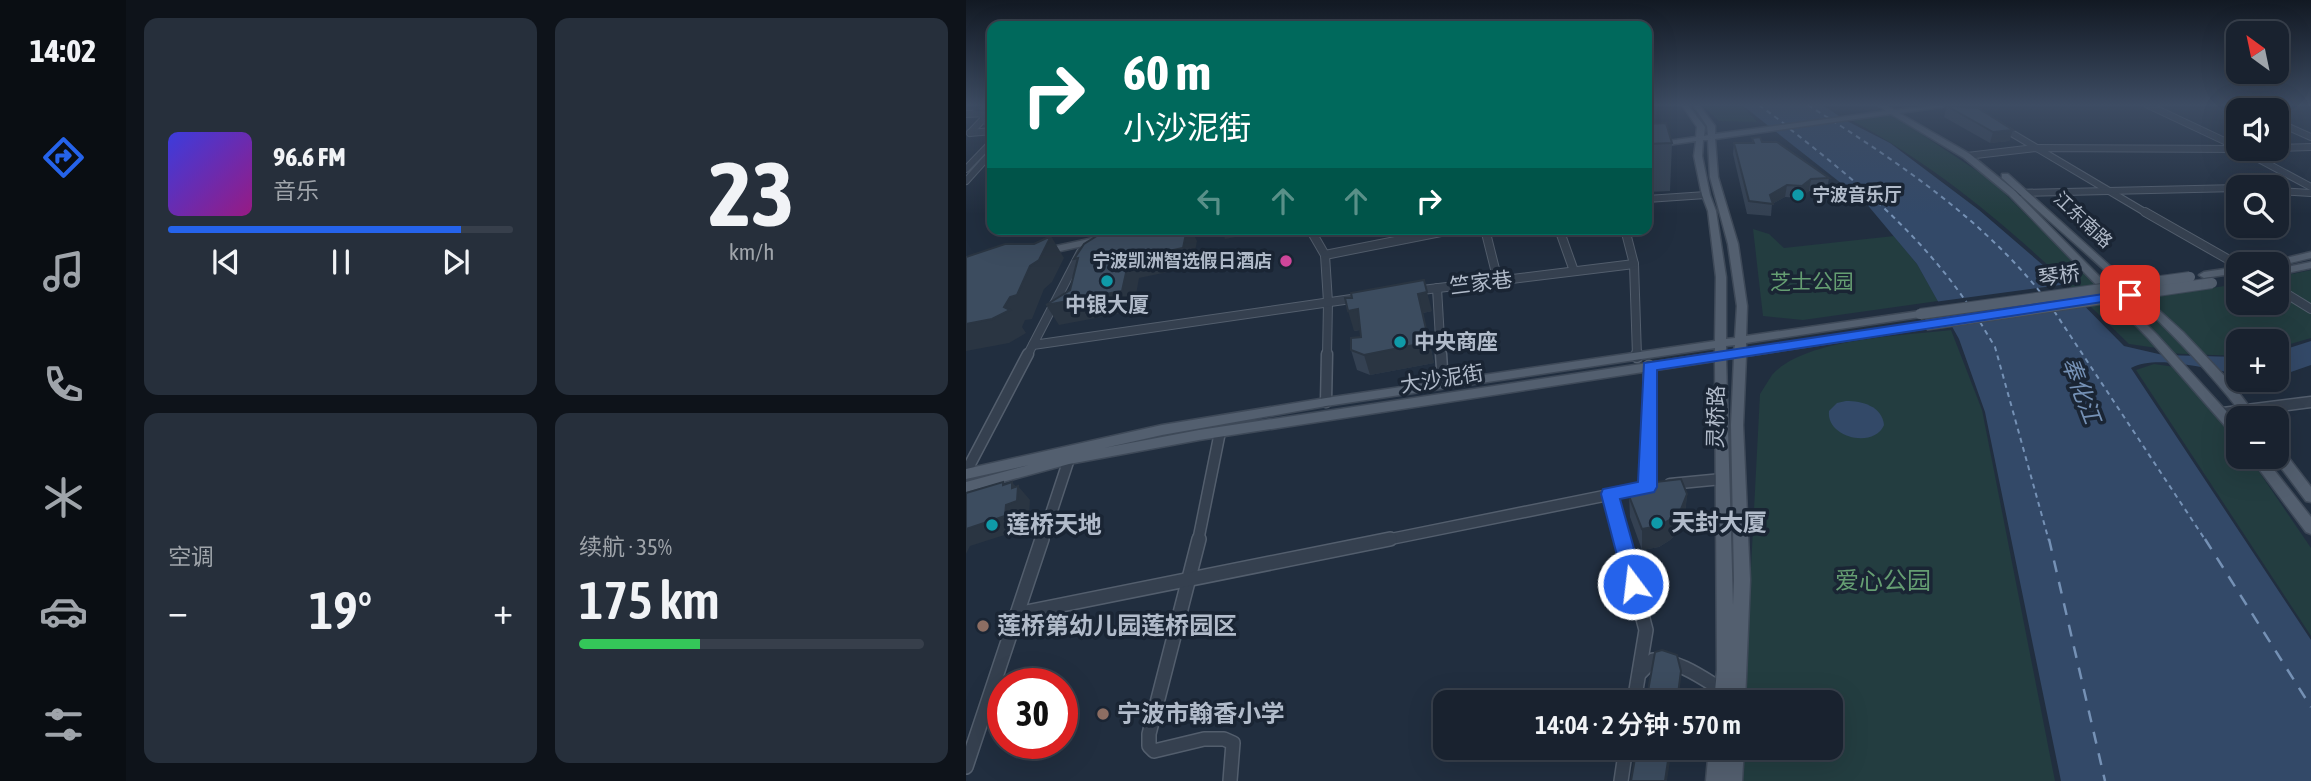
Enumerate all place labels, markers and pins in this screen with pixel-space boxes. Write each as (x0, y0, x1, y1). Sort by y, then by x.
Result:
place label: 宁波音乐厅 (1812, 184, 1902, 205)
marker: 宁波音乐厅 (1790, 187, 1806, 203)
place label: 宁波凯洲智选假日酒店 (1092, 250, 1272, 271)
marker: 宁波凯洲智选假日酒店 (1278, 253, 1294, 269)
pin (2100, 265, 2160, 325)
marker: 中银大厦 (1099, 273, 1115, 289)
place label: 中银大厦 (1065, 292, 1149, 316)
place label: 中央商座 (1414, 329, 1498, 353)
marker: 中央商座 (1392, 334, 1408, 350)
place label: 天封大厦 (1671, 509, 1767, 536)
place label: 莲桥天地 (1006, 511, 1102, 538)
marker: 天封大厦 (1649, 515, 1665, 531)
marker: 莲桥天地 (984, 517, 1000, 533)
place label: 莲桥第幼儿园莲桥园区 (997, 612, 1237, 639)
marker: 莲桥第幼儿园莲桥园区 (975, 618, 991, 634)
place label: 宁波市翰香小学 (1117, 700, 1285, 727)
marker: 宁波市翰香小学 (1095, 706, 1111, 722)

